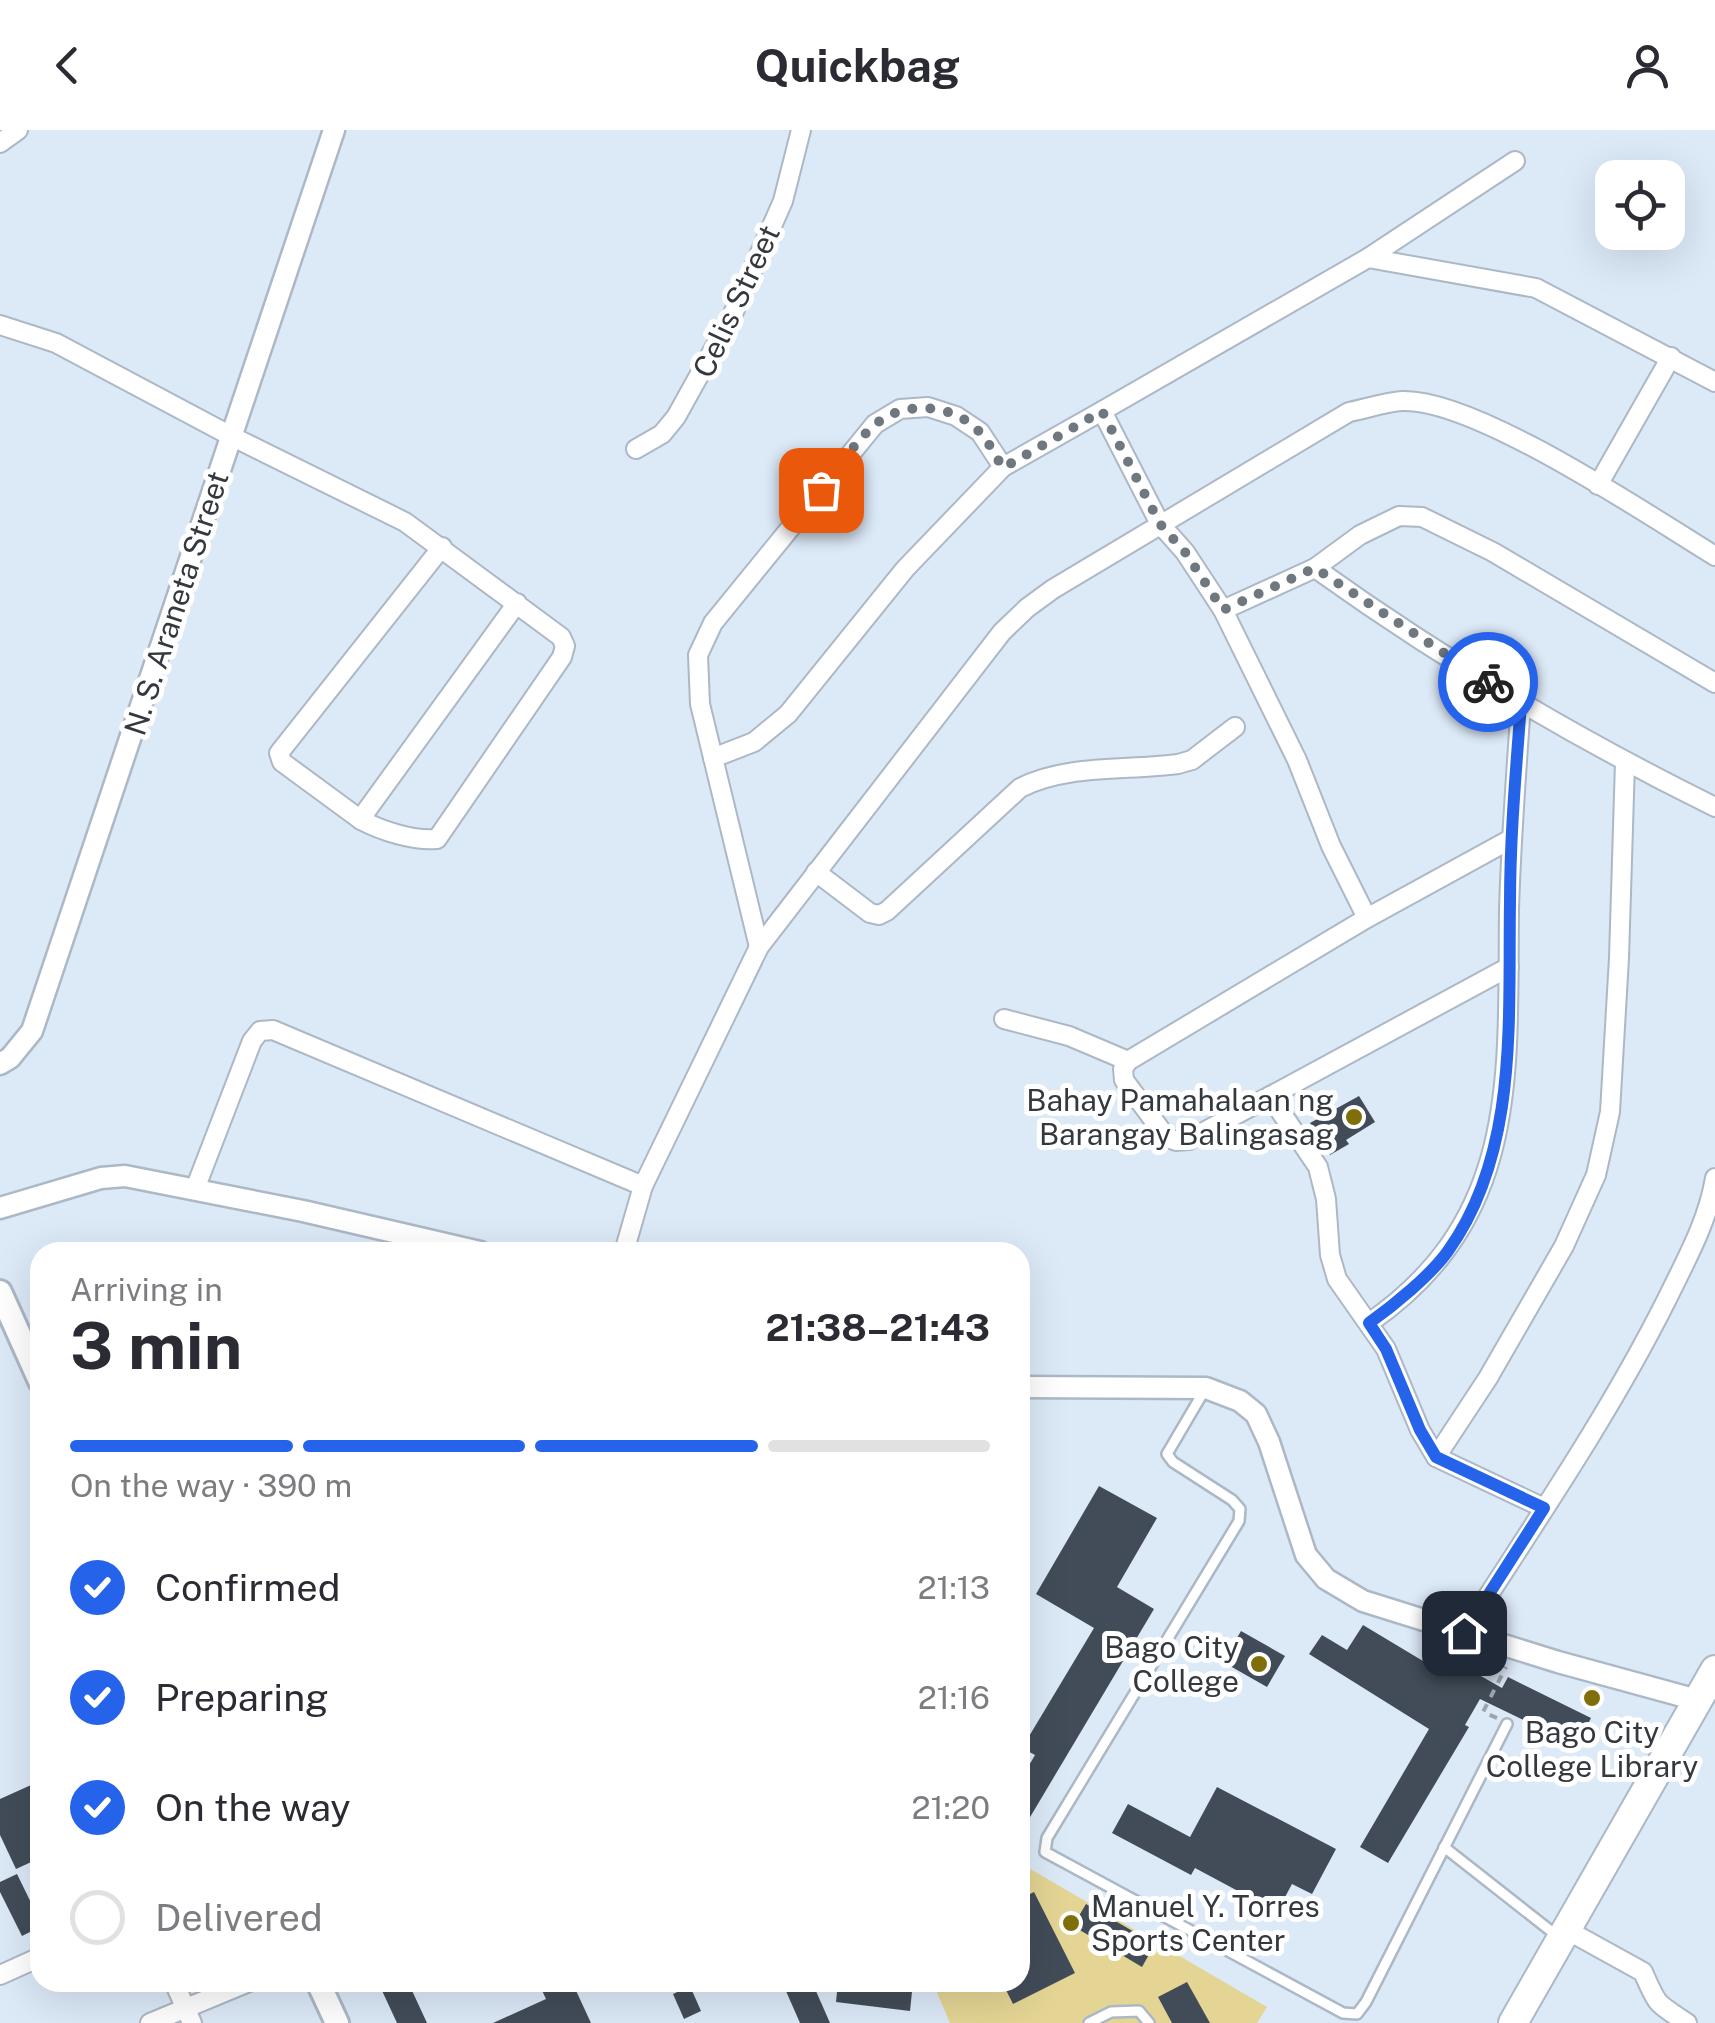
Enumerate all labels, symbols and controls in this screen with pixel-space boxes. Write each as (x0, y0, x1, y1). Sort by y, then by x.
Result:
icon: back (40, 38, 95, 93)
icon: person (1620, 38, 1675, 93)
text: Quickbag (755, 39, 960, 92)
map controls (1595, 160, 1685, 250)
button: locate (1595, 160, 1685, 250)
street label: Celis Street (685, 219, 787, 383)
pin (779, 448, 864, 533)
icon: bag (794, 463, 849, 518)
street label: N. S. Araneta Street (116, 466, 236, 740)
courier (1438, 632, 1538, 732)
icon: bike (1461, 655, 1516, 710)
place label: Bahay Pamahalaan ng Barangay Balingasag (1026, 1082, 1334, 1152)
marker: Bahay Pamahalaan ng Barangay Balingasag (1343, 1106, 1365, 1128)
text: Arriving in (70, 1271, 223, 1308)
text: 21:38–21:43 (765, 1305, 990, 1350)
text: 3 min (70, 1307, 242, 1384)
text: On the way · 390 m (70, 1467, 352, 1504)
icon: check (70, 1560, 125, 1615)
text: Confirmed (155, 1565, 340, 1610)
text: 21:13 (918, 1569, 990, 1606)
pin (1422, 1591, 1507, 1676)
icon: home (1437, 1606, 1492, 1661)
place label: Bago City College (1104, 1629, 1239, 1699)
marker: Bago City College (1248, 1653, 1270, 1675)
icon: check (70, 1670, 125, 1725)
text: Preparing (155, 1675, 329, 1720)
text: 21:16 (918, 1679, 990, 1716)
marker: Bago City College Library (1581, 1687, 1603, 1709)
place label: Bago City College Library (1486, 1714, 1698, 1784)
icon: check (70, 1780, 125, 1835)
text: On the way (155, 1785, 351, 1830)
text: 21:20 (911, 1789, 990, 1826)
place label: Manuel Y. Torres Sports Center (1091, 1888, 1320, 1958)
text: Delivered (155, 1895, 323, 1940)
marker: Manuel Y. Torres Sports Center (1060, 1912, 1082, 1934)

